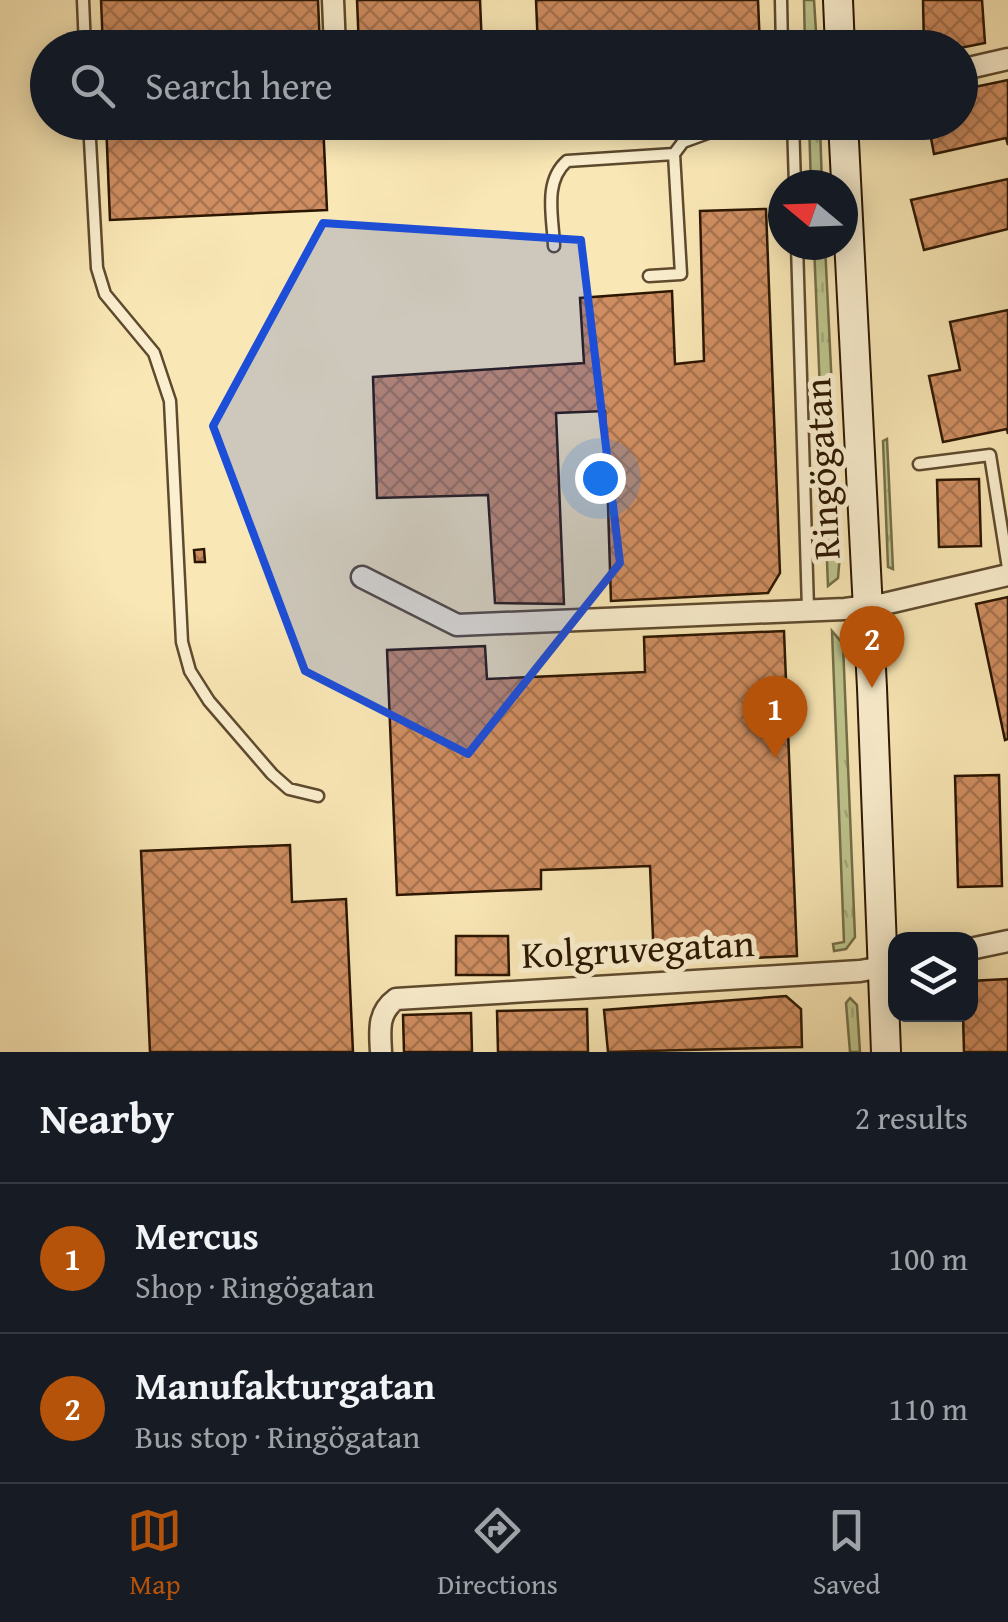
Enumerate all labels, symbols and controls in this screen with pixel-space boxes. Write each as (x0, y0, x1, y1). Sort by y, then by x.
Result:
search box (30, 30, 978, 140)
text: Search here (145, 57, 333, 113)
icon: search (65, 58, 120, 113)
north arrow (768, 170, 858, 260)
street label: Ringögatan (788, 377, 854, 561)
your location (575, 453, 626, 504)
pin: 2 (840, 606, 904, 688)
pin: 1 (742, 676, 808, 758)
street label: Kolgruvegatan (520, 914, 756, 982)
map controls (888, 932, 978, 1022)
button: layers (888, 932, 978, 1022)
text: Nearby (40, 1087, 174, 1148)
text: 2 results (855, 1094, 968, 1141)
text: Mercus (135, 1207, 259, 1263)
text: 1 (64, 1235, 81, 1282)
text: 100 m (889, 1235, 968, 1282)
text: Shop · Ringögatan (135, 1263, 375, 1310)
text: Manufakturgatan (135, 1357, 435, 1413)
text: 2 (64, 1385, 81, 1432)
text: 110 m (889, 1385, 968, 1432)
text: Bus stop · Ringögatan (135, 1413, 420, 1460)
tab: Map (127, 1503, 182, 1604)
tab: Directions (437, 1503, 558, 1604)
tab: Saved (813, 1503, 881, 1604)

